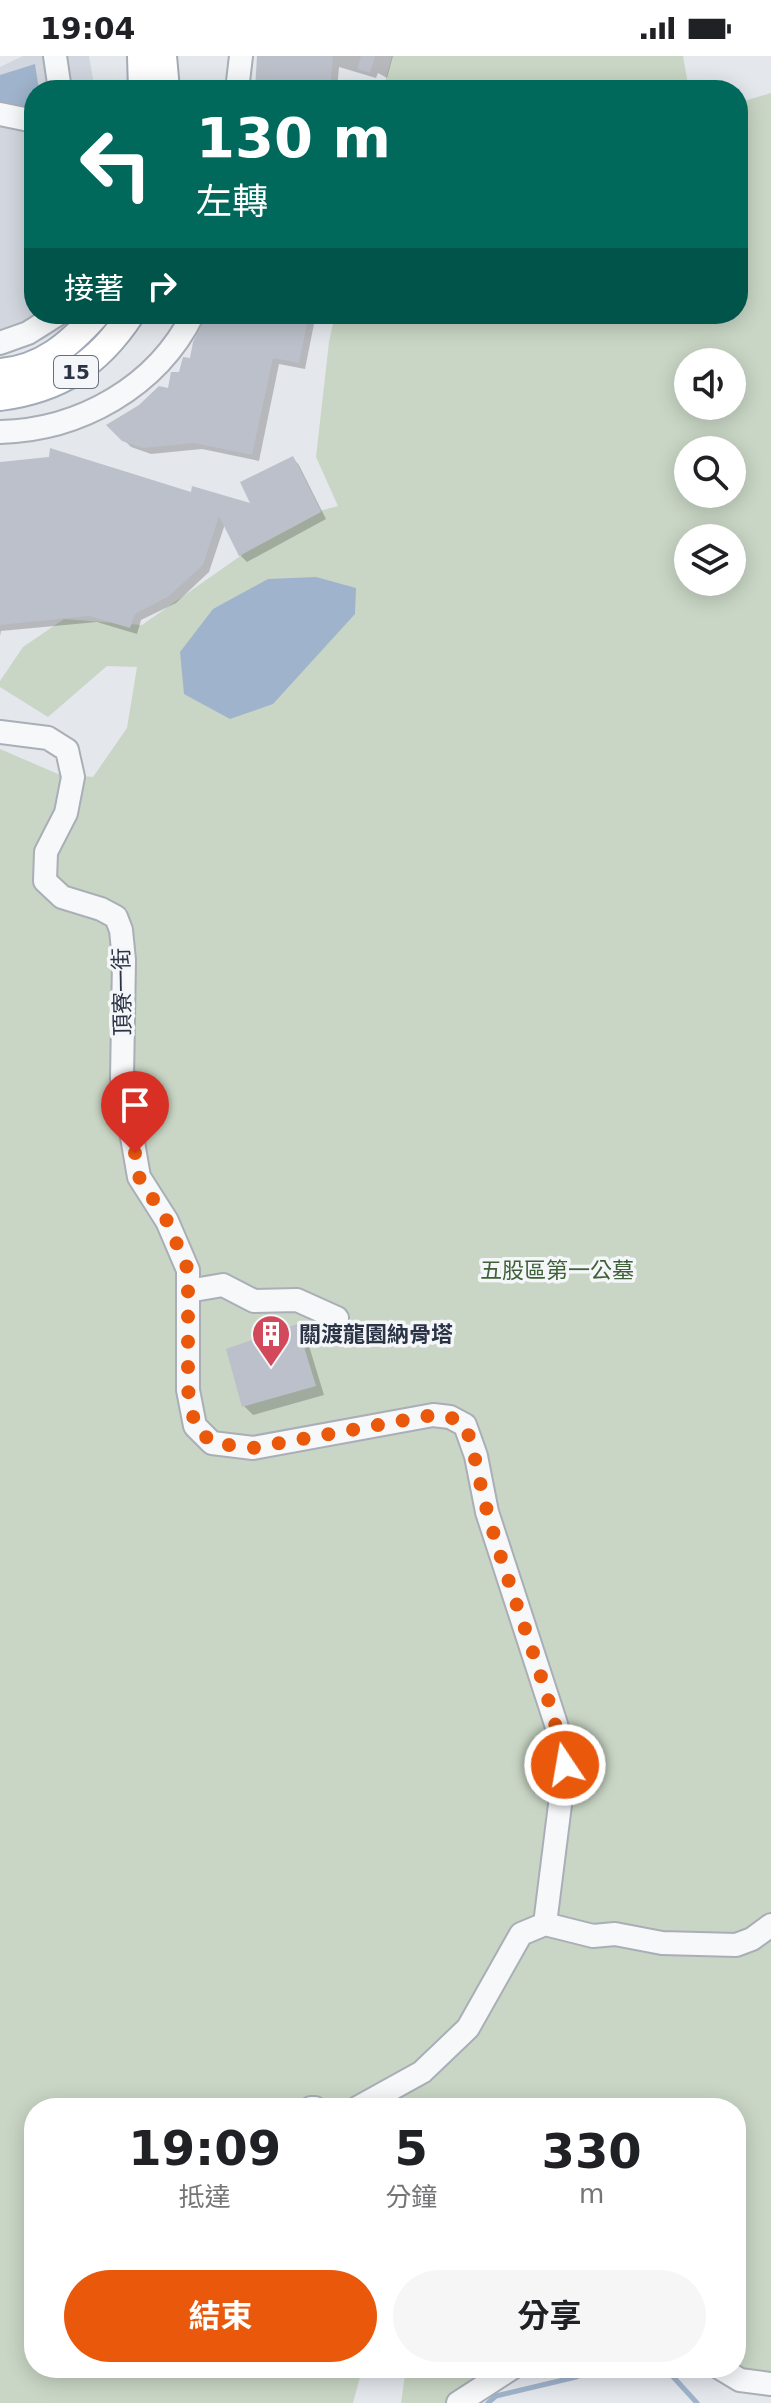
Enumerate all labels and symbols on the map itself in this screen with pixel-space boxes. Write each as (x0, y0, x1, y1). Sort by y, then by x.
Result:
road number: 15 (54, 356, 98, 388)
street label: 頂寮一街 (109, 948, 135, 1036)
pin (101, 1071, 169, 1153)
park label: 五股區第一公墓 (480, 1258, 634, 1283)
building icon: 關渡龍園納骨塔 (250, 1313, 292, 1368)
place label: 關渡龍園納骨塔 (299, 1322, 453, 1347)
position arrow (523, 1723, 607, 1807)

